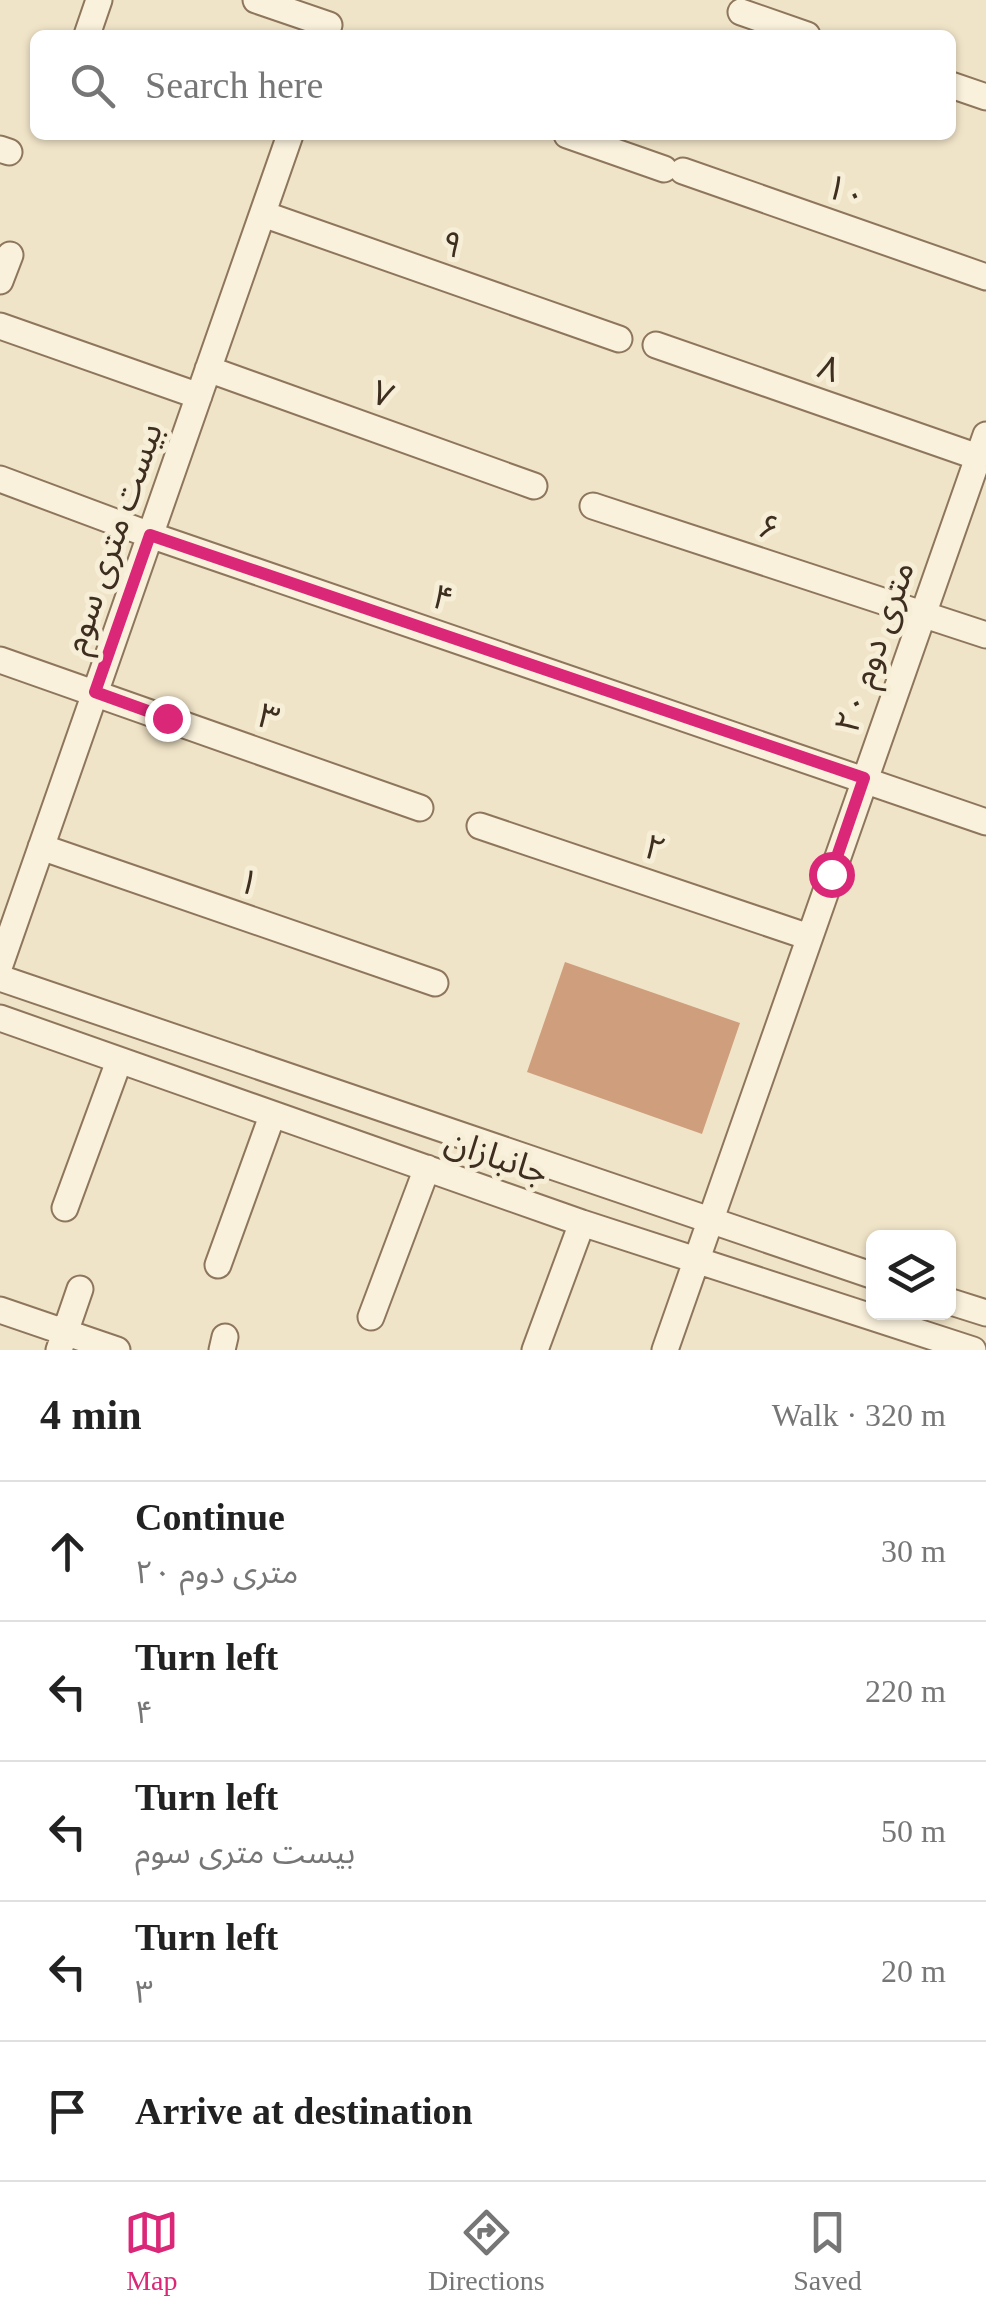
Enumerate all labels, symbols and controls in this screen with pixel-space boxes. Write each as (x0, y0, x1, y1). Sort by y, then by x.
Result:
search box (30, 30, 956, 140)
icon: search (65, 58, 120, 113)
text: Search here (145, 64, 323, 106)
street label: ۱۰ (821, 167, 871, 216)
street label: ۹ (436, 223, 468, 266)
street label: ۸ (813, 347, 845, 390)
street label: ۷ (367, 373, 399, 416)
street label: بیست متری سوم (55, 418, 176, 660)
street label: ۶ (753, 506, 784, 549)
street label: ۲۰ متری دوم (827, 556, 928, 740)
street label: ۴ (427, 577, 459, 620)
route end (145, 696, 191, 742)
street label: ۳ (253, 696, 285, 739)
street label: ۲ (639, 827, 671, 870)
route start (809, 852, 855, 898)
street label: ۱ (233, 861, 265, 904)
street label: جانبازان (440, 1121, 554, 1193)
map controls (866, 1230, 956, 1320)
button: layers (866, 1230, 956, 1320)
text: 4 min (40, 1392, 142, 1438)
text: Walk · 320 m (772, 1397, 946, 1433)
text: Continue (135, 1496, 285, 1538)
icon: ahead (40, 1524, 95, 1579)
text: 30 m (881, 1533, 946, 1569)
text: ۲۰ متری دوم (135, 1554, 298, 1590)
text: Turn left (135, 1636, 278, 1678)
icon: left (40, 1664, 95, 1719)
text: 220 m (865, 1673, 946, 1709)
text: ۴ (135, 1694, 153, 1730)
text: Turn left (135, 1776, 278, 1818)
icon: left (40, 1804, 95, 1859)
text: 50 m (881, 1813, 946, 1849)
text: بیست متری سوم (135, 1834, 355, 1870)
text: Turn left (135, 1916, 278, 1958)
icon: left (40, 1944, 95, 1999)
text: 20 m (881, 1953, 946, 1989)
text: ۳ (135, 1974, 153, 2010)
icon: arrive (40, 2084, 95, 2139)
text: Arrive at destination (135, 2090, 473, 2132)
tab: Map (124, 2205, 179, 2297)
tab: Directions (428, 2205, 545, 2297)
tab: Saved (793, 2205, 862, 2297)

